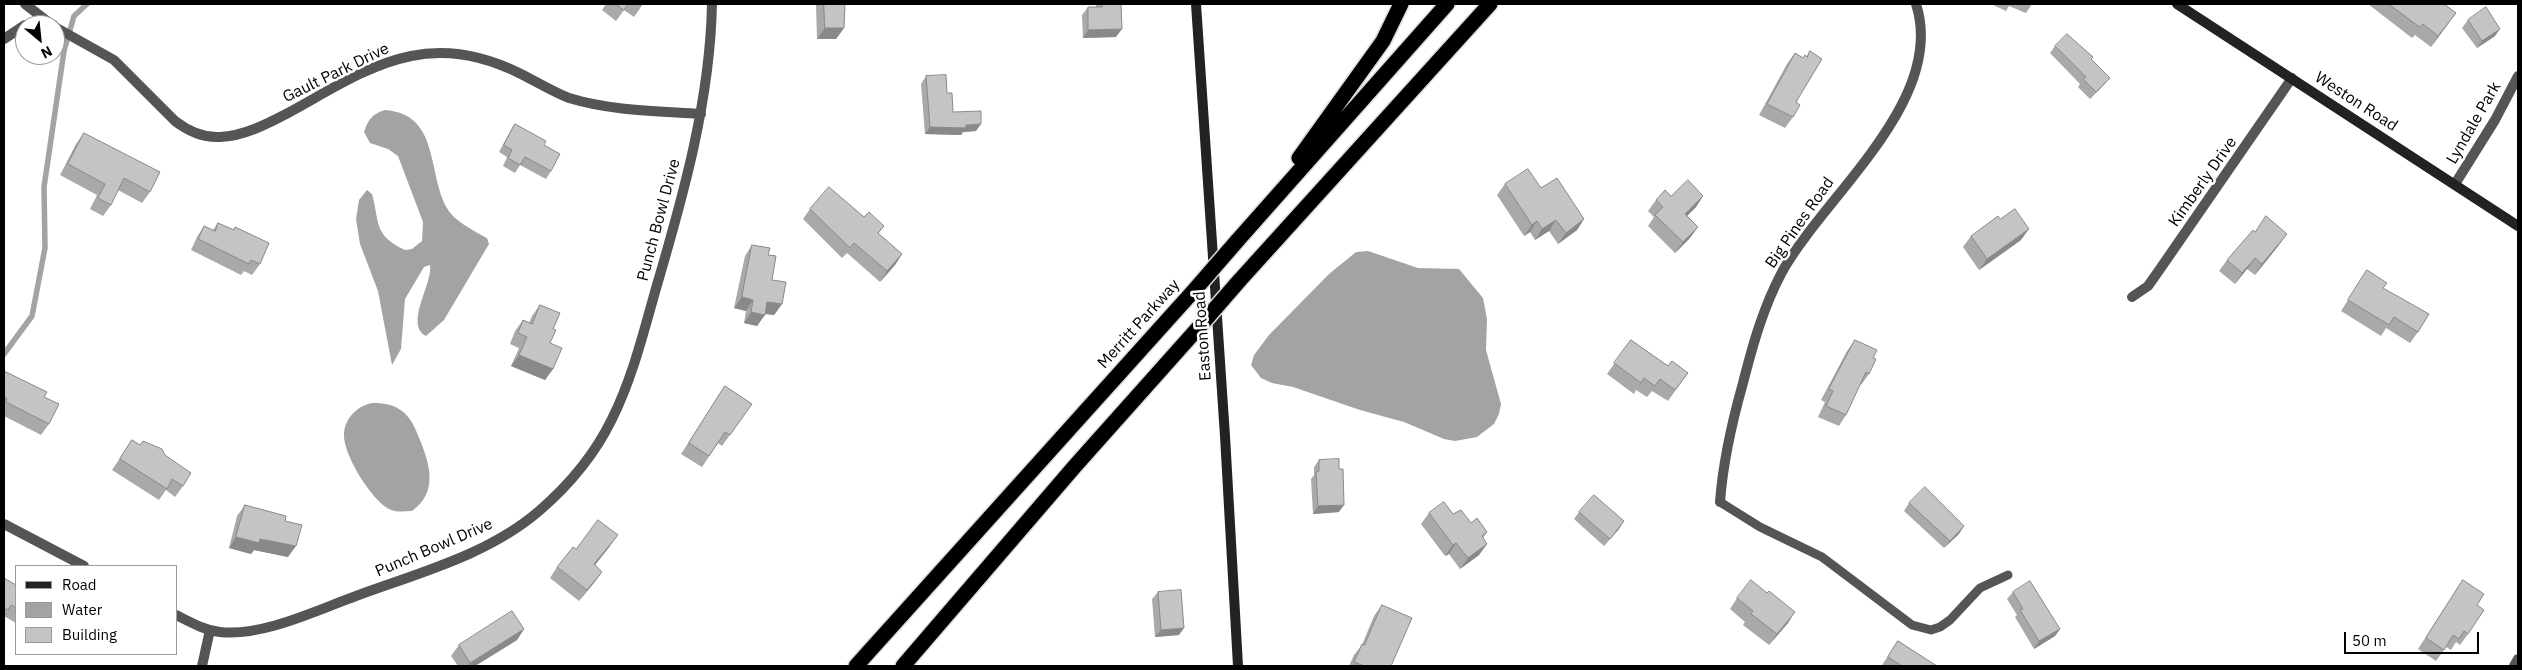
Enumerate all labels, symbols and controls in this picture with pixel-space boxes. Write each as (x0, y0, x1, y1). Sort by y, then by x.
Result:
north arrow (15, 15, 65, 65)
street label: Gault Park Drive (280, 39, 392, 107)
text: N (38, 42, 55, 63)
street label: Weston Road (2311, 68, 2401, 136)
street label: Lyndale Park (2443, 79, 2505, 167)
street label: Kimberly Drive (2165, 133, 2241, 231)
street label: Punch Bowl Drive (633, 157, 685, 283)
street label: Big Pines Road (1762, 174, 1838, 272)
street label: Merritt Parkway (1094, 275, 1184, 373)
street label: Easton Road (1190, 291, 1216, 381)
street label: Punch Bowl Drive (372, 515, 496, 581)
legend (15, 565, 178, 655)
text: Road (62, 575, 97, 594)
text: Water (62, 600, 102, 619)
scale bar (2347, 622, 2482, 654)
text: Building (62, 625, 117, 644)
text: 50 m (2352, 631, 2387, 650)

